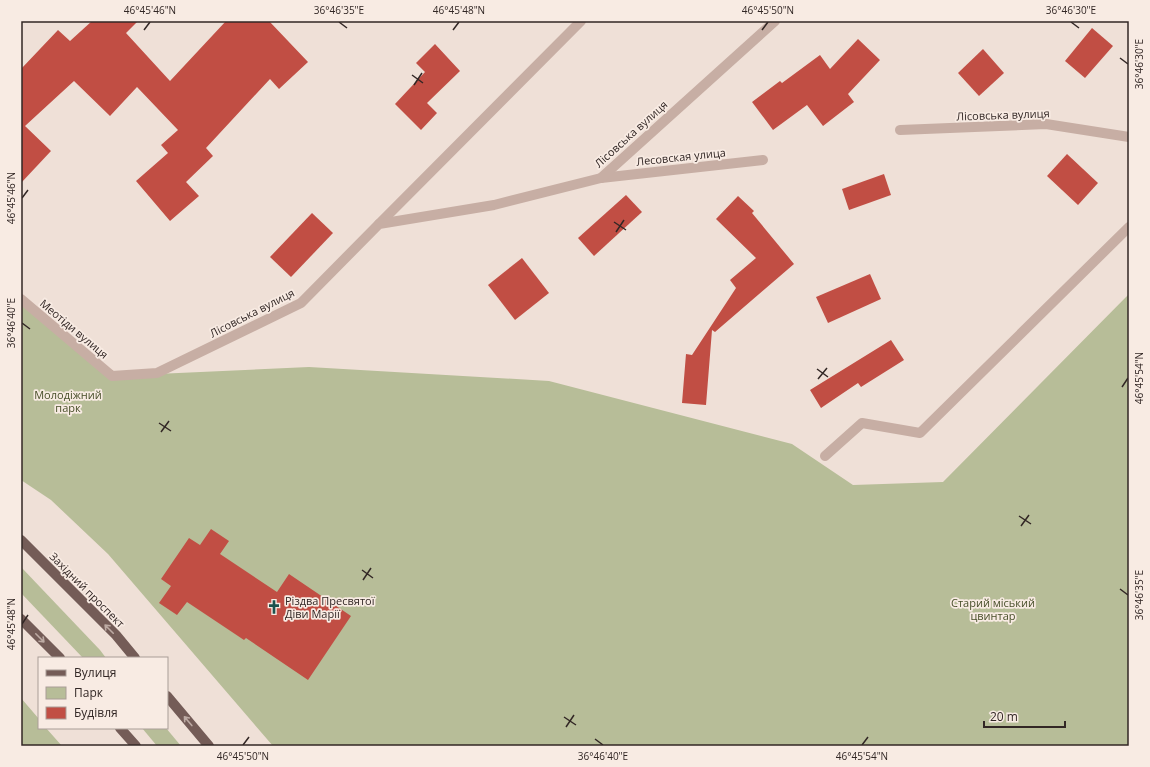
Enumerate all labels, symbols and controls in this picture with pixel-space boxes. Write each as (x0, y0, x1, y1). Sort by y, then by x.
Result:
text: 46°45'46"N (124, 3, 176, 17)
text: 36°46'35"E (314, 3, 364, 17)
text: 46°45'48"N (433, 3, 485, 17)
text: 46°45'50"N (742, 3, 794, 17)
text: 36°46'30"E (1046, 3, 1096, 17)
text: 36°46'30"E (1132, 39, 1146, 89)
street label: Лісовська вулиця (591, 97, 670, 170)
street label: Лісовська вулиця (956, 105, 1050, 124)
street label: Лесовская улица (635, 144, 726, 169)
text: 46°45'46"N (4, 172, 18, 224)
street label: Лісовська вулиця (207, 285, 297, 340)
street label: Меотіди вулиця (37, 296, 112, 362)
text: 36°46'40"E (4, 298, 18, 348)
text: 46°45'54"N (1132, 352, 1146, 404)
park label: Молодіжний парк (34, 387, 102, 415)
street label: Західний проспект (47, 549, 128, 630)
text: 36°46'35"E (1132, 570, 1146, 620)
place label: Різдва Пресвятої Діви Марії (285, 593, 375, 621)
park label: Старий міський цвинтар (951, 595, 1035, 623)
text: 46°45'48"N (4, 598, 18, 650)
church icon: Різдва Пресвятої Діви Марії (266, 599, 282, 615)
one-way arrow (104, 624, 114, 634)
one-way arrow (35, 633, 45, 643)
legend (38, 657, 168, 729)
text: Вулиця (74, 664, 116, 681)
text: Парк (74, 684, 104, 701)
scale bar (984, 703, 1065, 729)
text: Будівля (74, 704, 118, 721)
text: 20 m (990, 708, 1018, 725)
one-way arrow (183, 716, 192, 727)
text: 46°45'50"N (217, 749, 269, 763)
text: 36°46'40"E (578, 749, 628, 763)
text: 46°45'54"N (836, 749, 888, 763)

